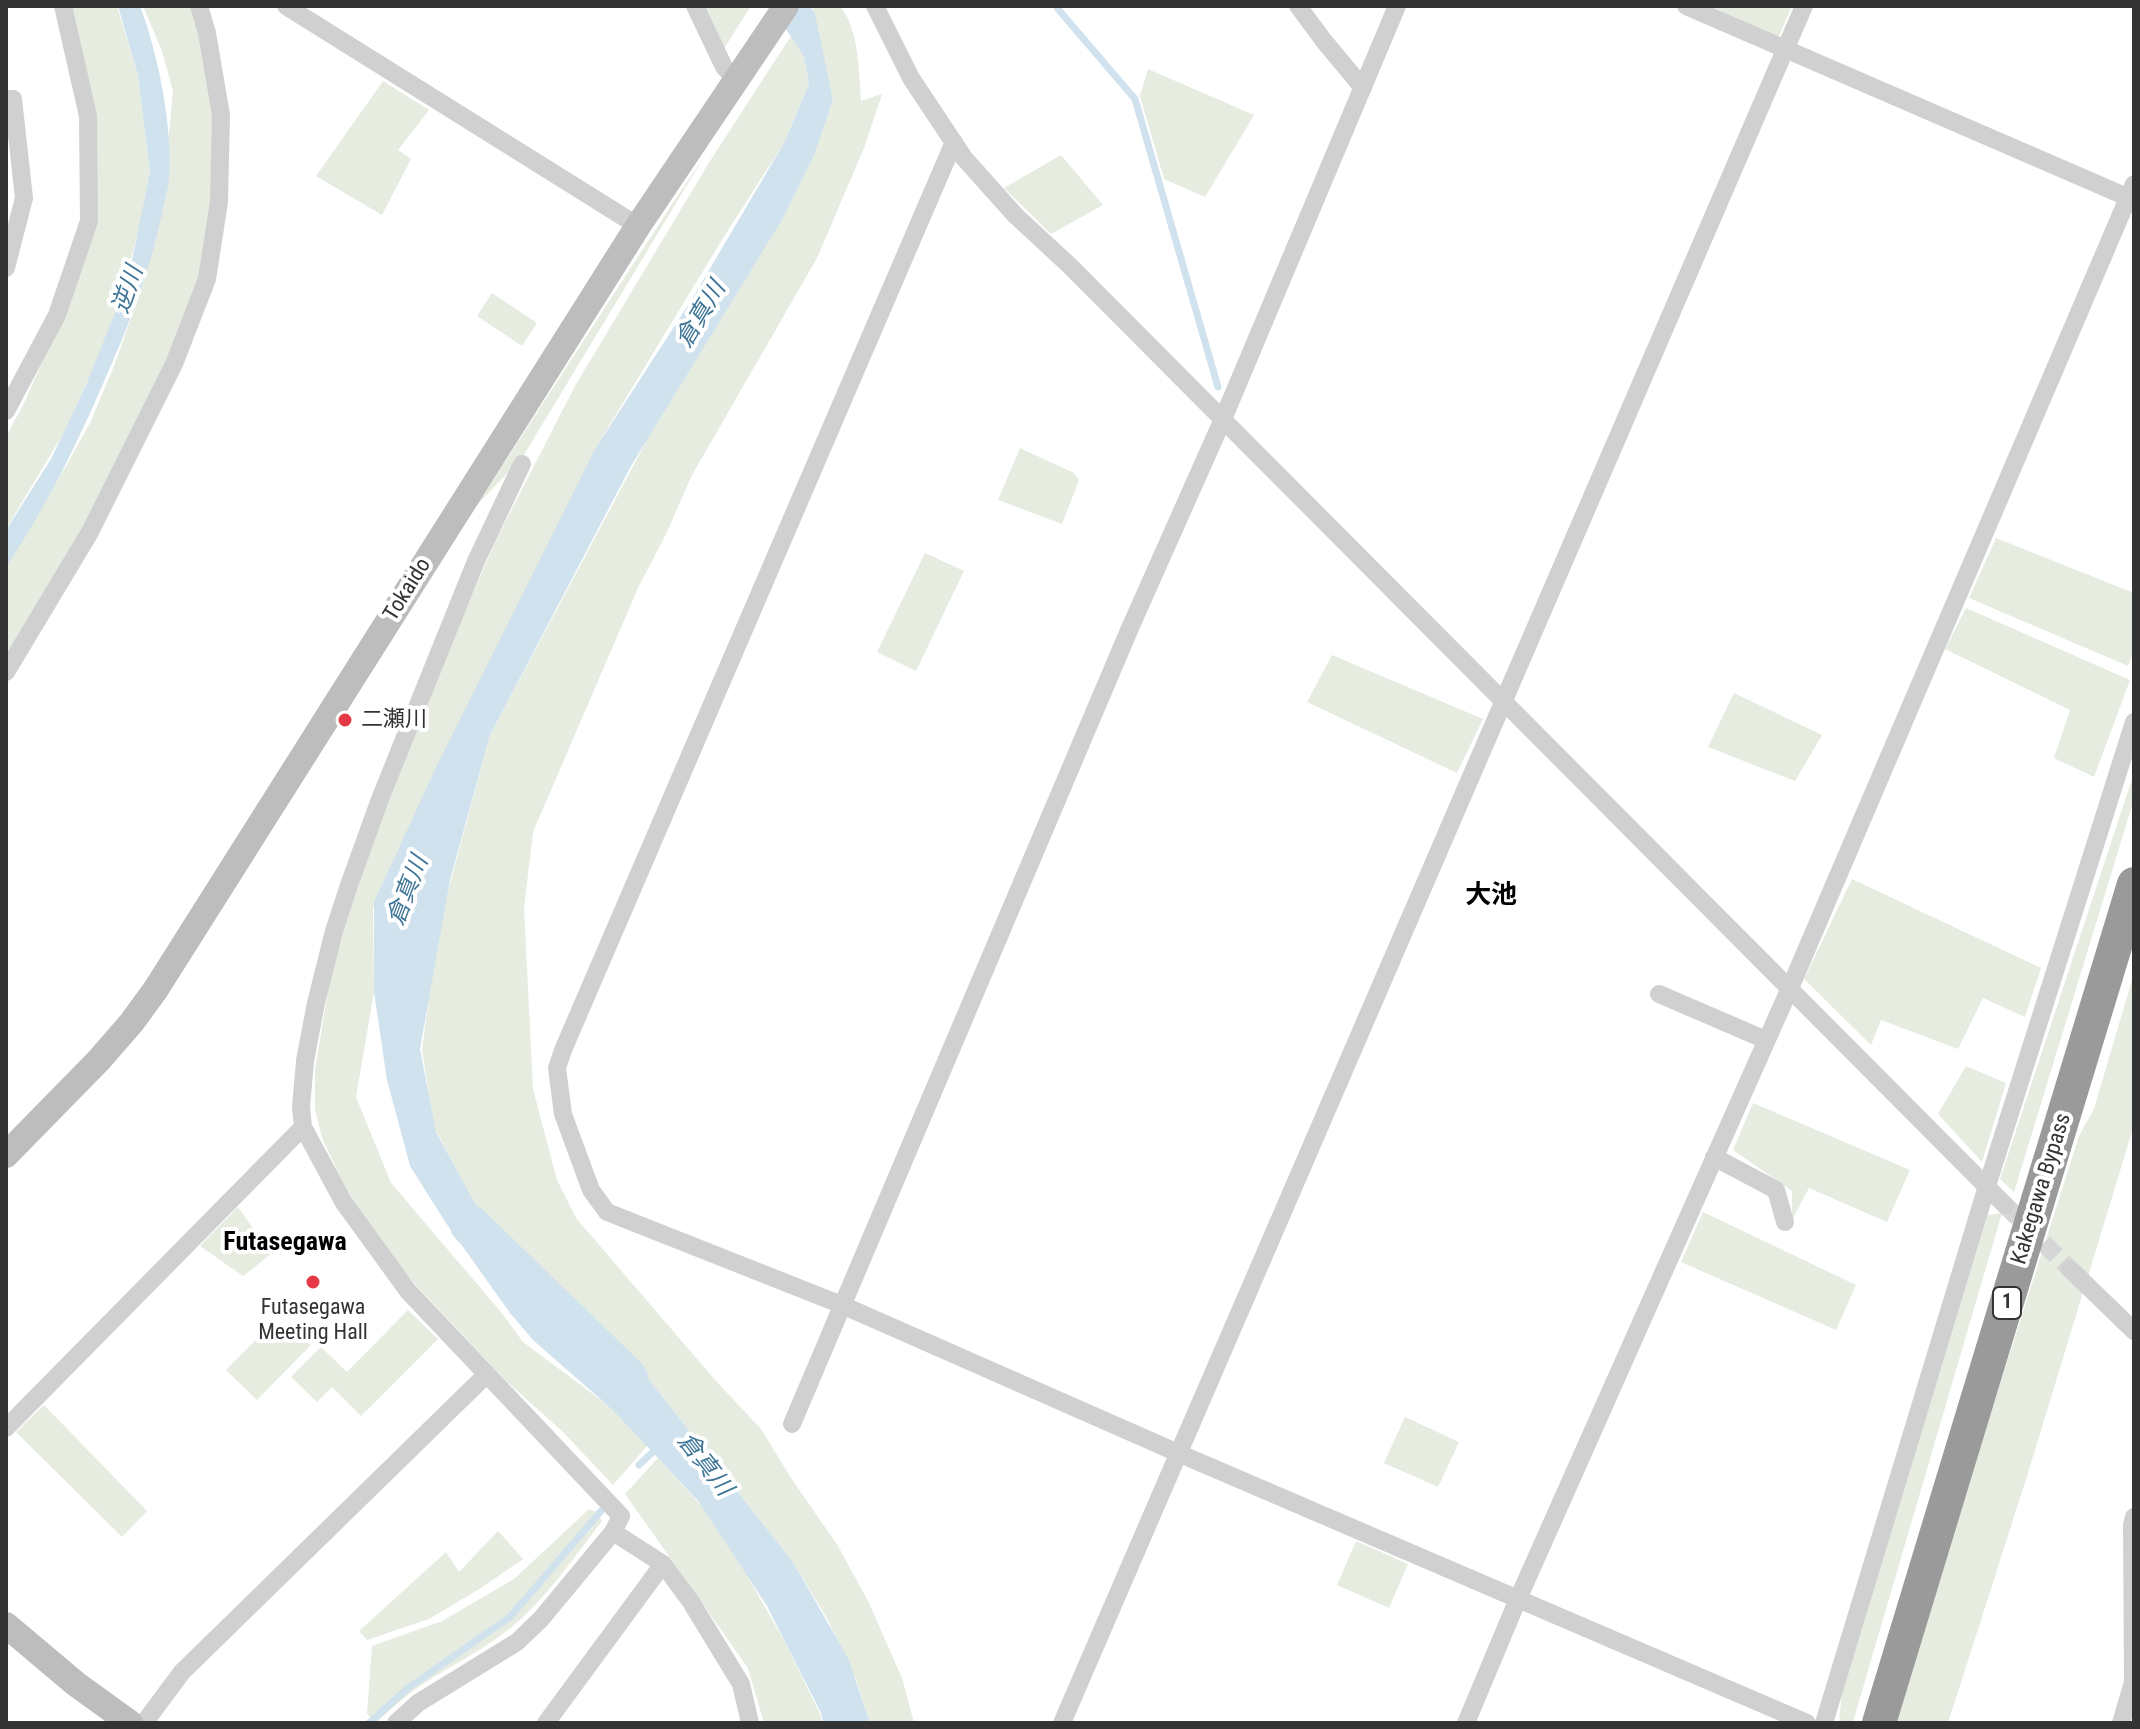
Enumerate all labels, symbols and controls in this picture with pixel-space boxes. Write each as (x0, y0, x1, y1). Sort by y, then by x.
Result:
water label: 逆川 (108, 263, 150, 317)
water label: 倉真川 (671, 277, 733, 353)
street label: Tokaido (379, 554, 437, 626)
place label: 二瀬川 (361, 707, 427, 733)
marker: 二瀬川 (336, 711, 354, 729)
water label: 倉真川 (383, 852, 435, 930)
district label: 大池 (1465, 880, 1517, 912)
street label: Kakegawa Bypass (2007, 1110, 2077, 1268)
district label: Futasegawa (223, 1227, 347, 1259)
marker: Futasegawa Meeting Hall (304, 1273, 322, 1291)
road number: 1 (1993, 1287, 2021, 1319)
place label: Futasegawa Meeting Hall (258, 1295, 368, 1346)
water label: 倉真川 (670, 1428, 738, 1502)

